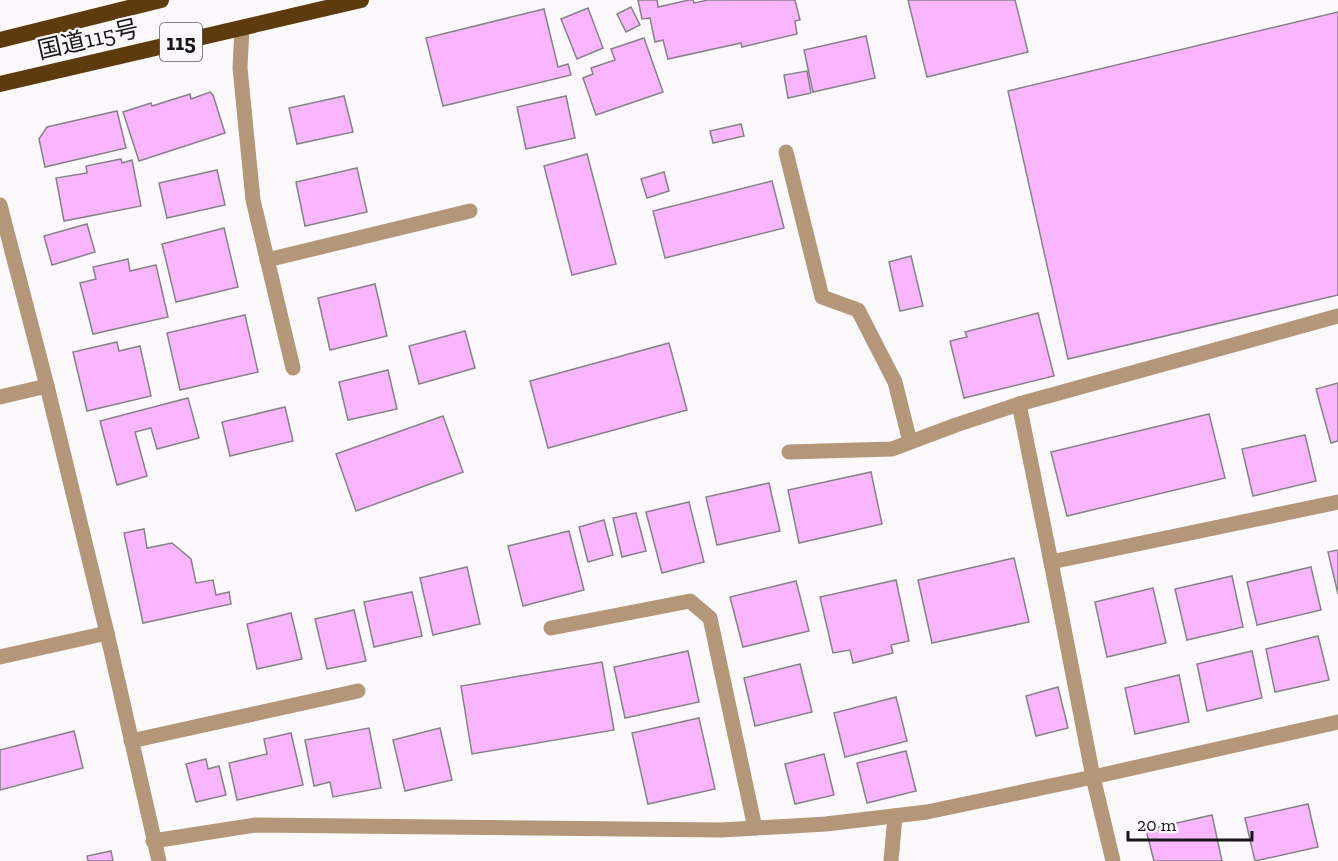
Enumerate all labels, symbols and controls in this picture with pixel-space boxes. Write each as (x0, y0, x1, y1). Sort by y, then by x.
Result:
street label: 国道115号 (35, 13, 141, 65)
road number: 115 (160, 23, 202, 61)
scale bar (1128, 804, 1252, 842)
text: 20 m (1137, 814, 1177, 836)

